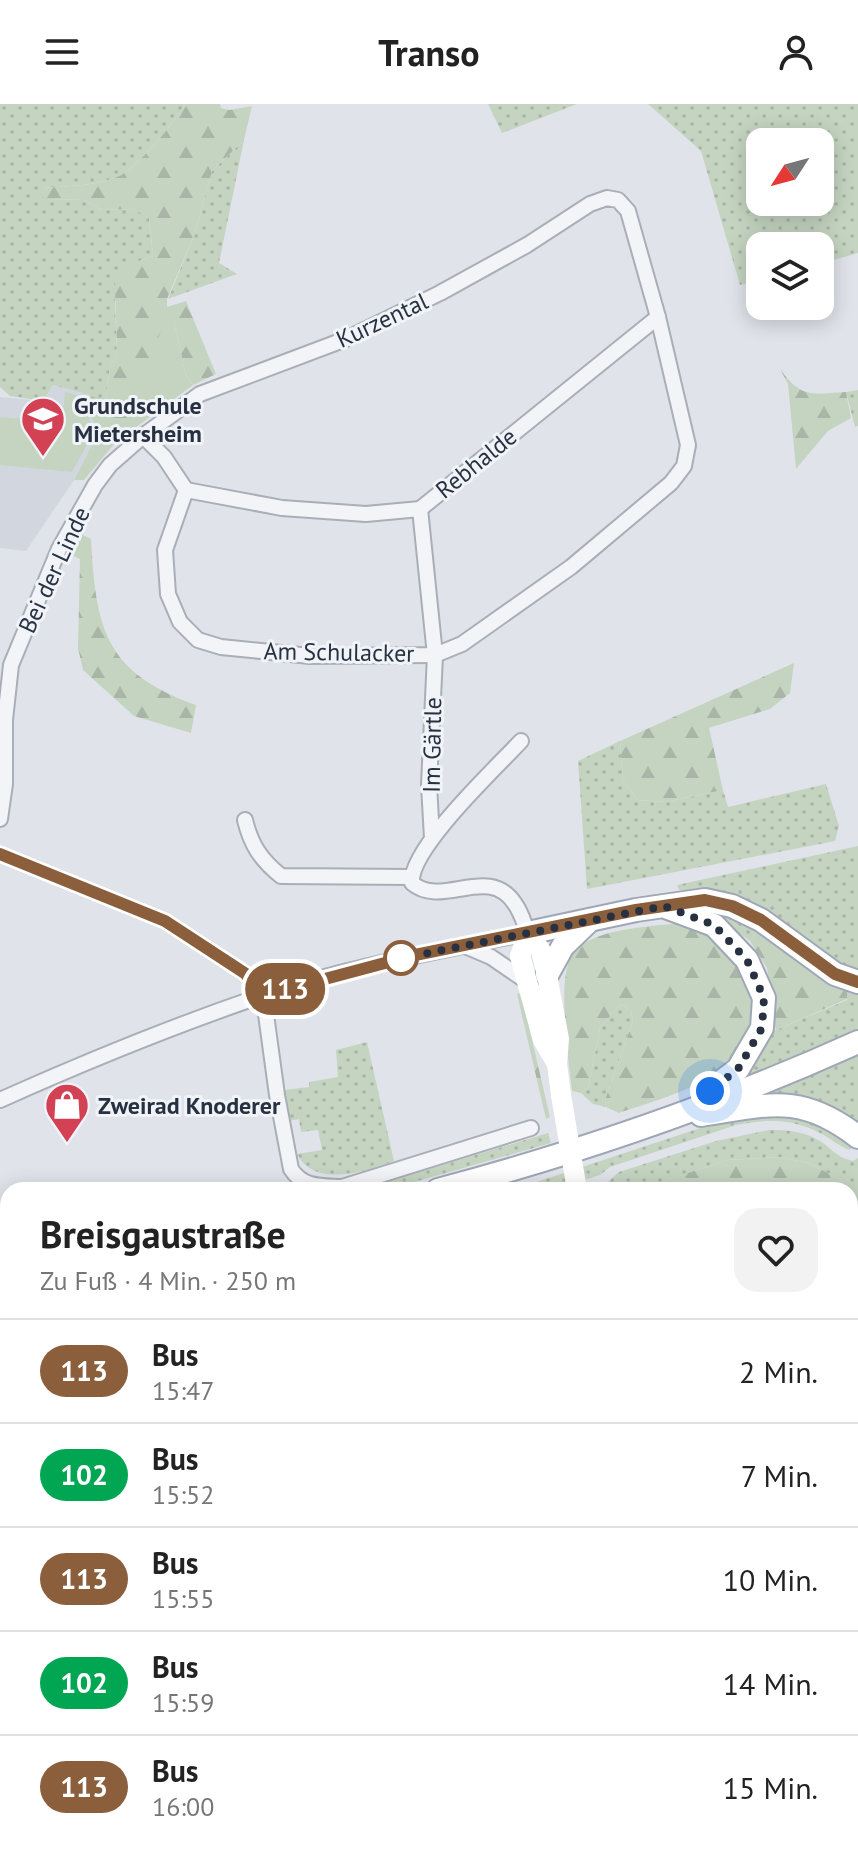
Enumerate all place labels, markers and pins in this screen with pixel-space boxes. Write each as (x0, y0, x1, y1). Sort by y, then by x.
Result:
place label: Grundschule Mietersheim (74, 390, 202, 449)
school or university icon: Grundschule Mietersheim (19, 395, 67, 458)
unlabelled marker (384, 941, 418, 975)
shop icon: Zweirad Knoderer (43, 1081, 91, 1144)
place label: Zweirad Knoderer (98, 1090, 281, 1121)

